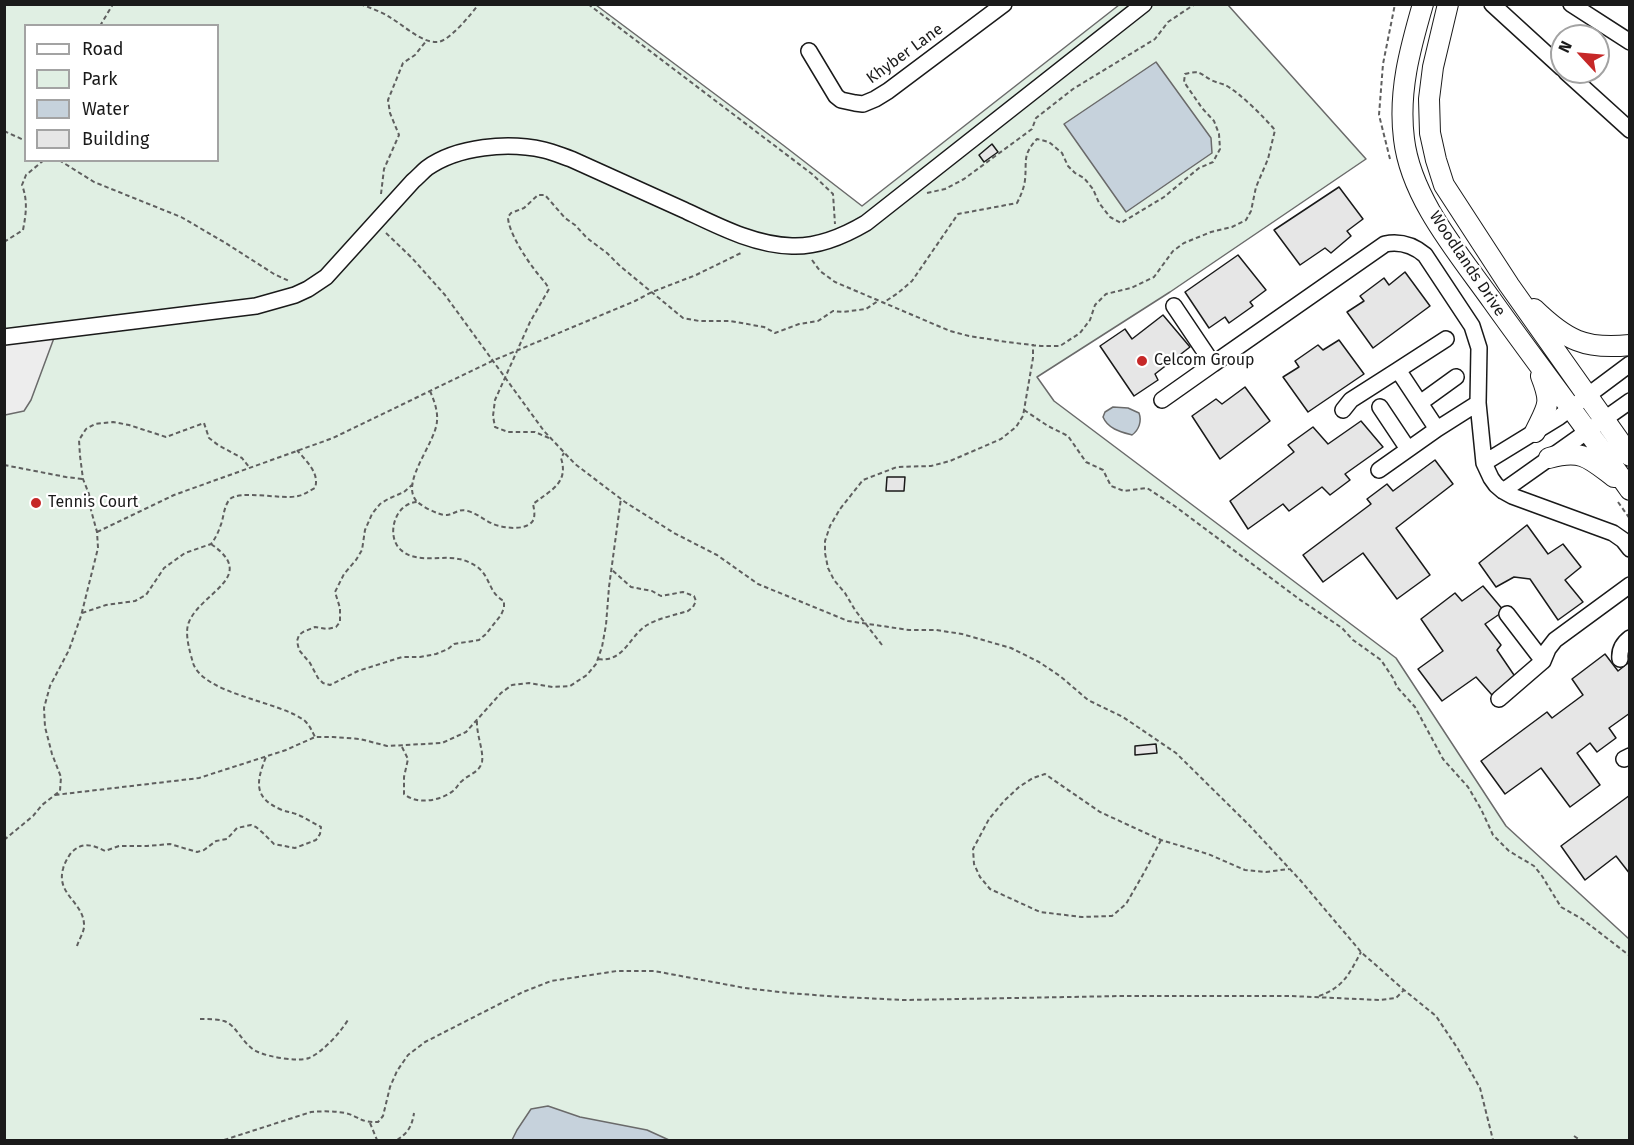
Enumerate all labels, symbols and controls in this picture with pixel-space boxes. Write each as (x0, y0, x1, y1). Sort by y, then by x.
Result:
street label: Khyber Lane (863, 20, 947, 88)
legend (24, 24, 219, 162)
north arrow (1550, 24, 1610, 84)
text: Road (82, 38, 124, 60)
text: N (1554, 38, 1576, 56)
text: Park (82, 68, 117, 90)
text: Water (82, 98, 129, 120)
text: Building (82, 128, 149, 150)
street label: Woodlands Drive (1425, 208, 1509, 320)
place label: Celcom Group (1154, 351, 1255, 371)
marker: Celcom Group (1135, 354, 1149, 368)
place label: Tennis Court (48, 493, 138, 513)
marker: Tennis Court (29, 496, 43, 510)

